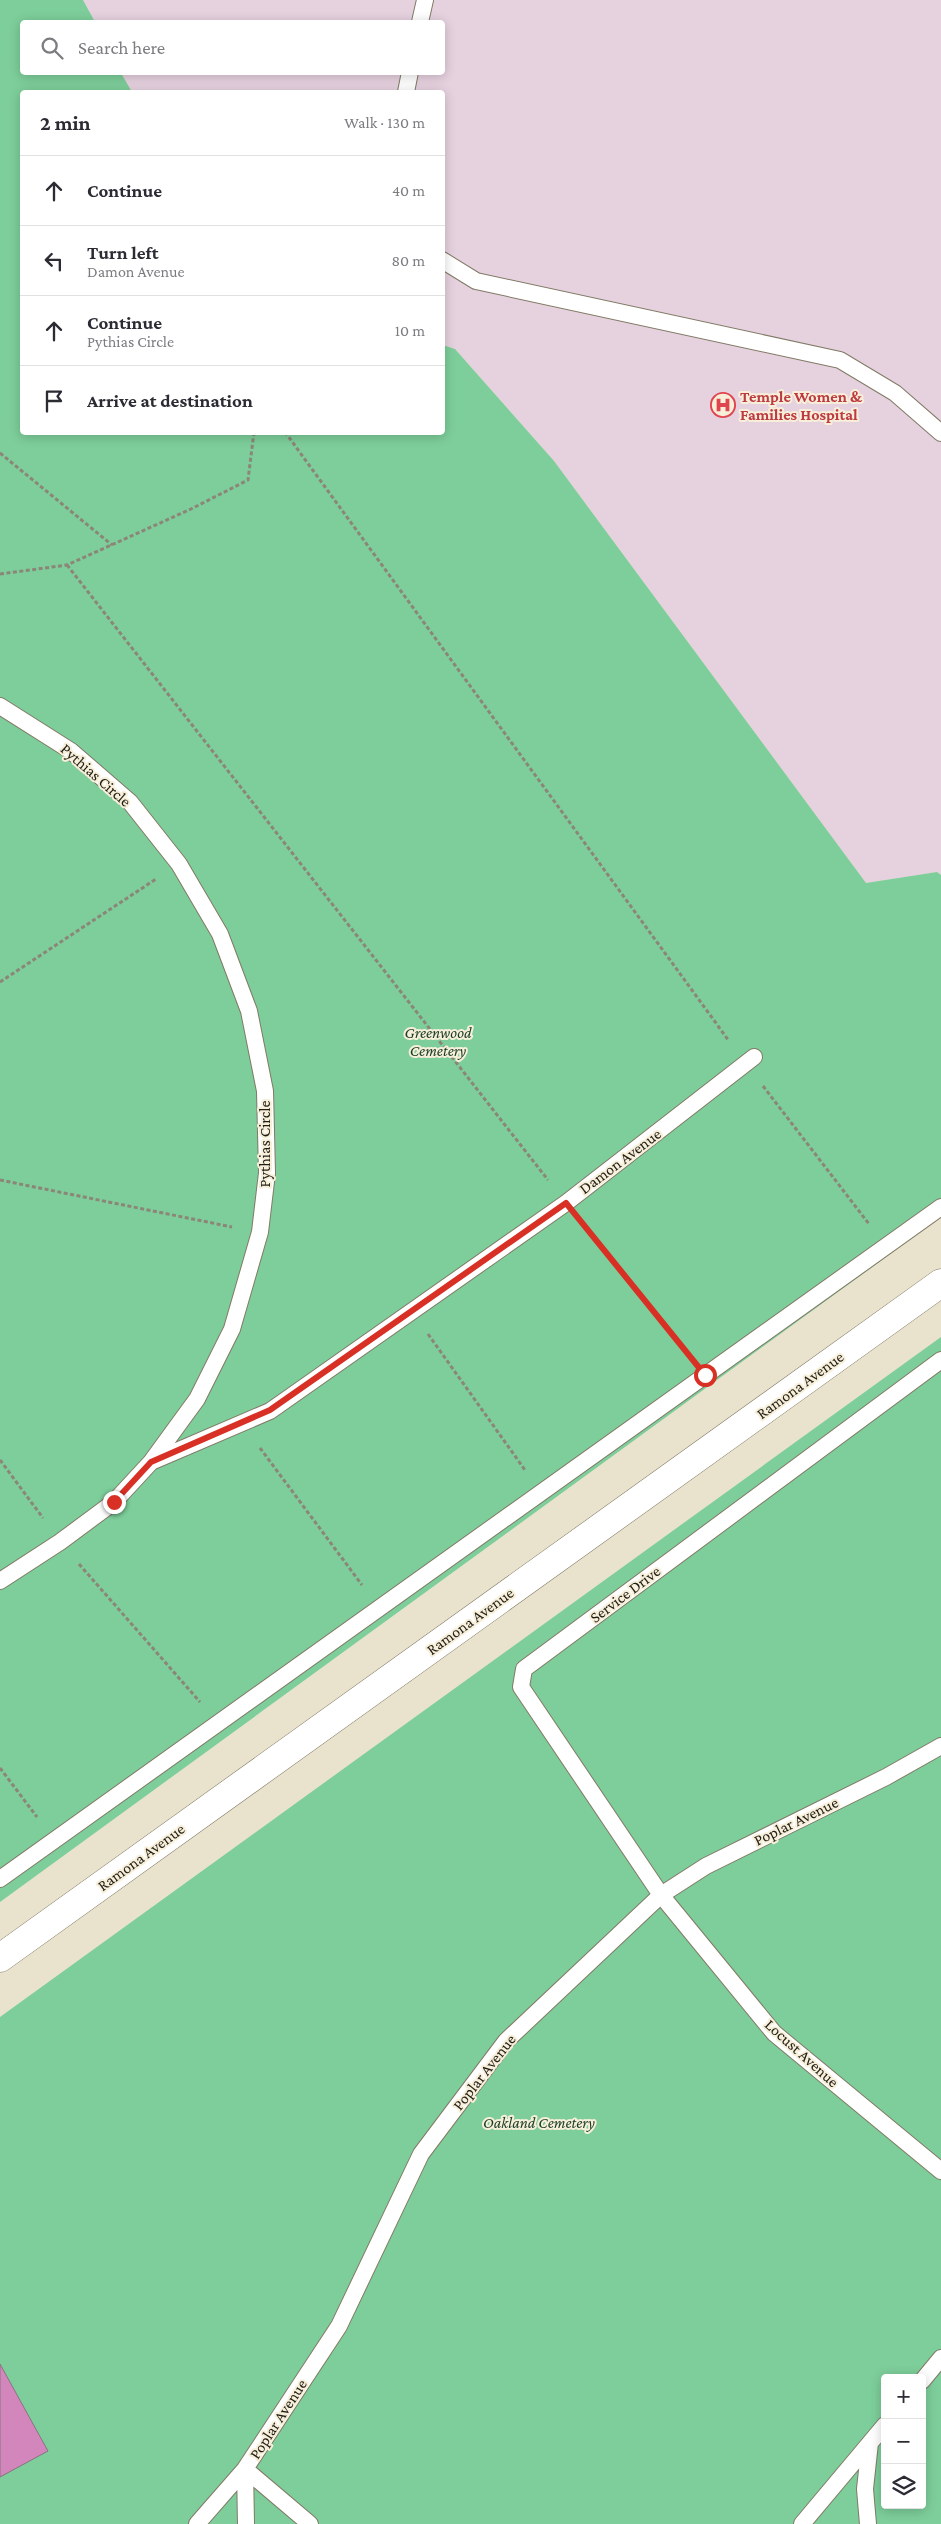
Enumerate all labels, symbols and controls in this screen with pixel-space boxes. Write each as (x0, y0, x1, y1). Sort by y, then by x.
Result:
search box (20, 20, 445, 75)
icon: search (38, 34, 66, 62)
text: Search here (78, 37, 165, 58)
text: 2 min (40, 111, 91, 135)
text: Walk · 130 m (344, 114, 425, 131)
icon: ahead (40, 177, 68, 205)
text: Continue (87, 180, 162, 201)
text: 40 m (392, 182, 425, 199)
text: Turn left (87, 242, 159, 263)
icon: left (40, 247, 68, 275)
text: 80 m (391, 252, 425, 269)
text: Damon Avenue (87, 263, 185, 280)
text: Continue (87, 312, 162, 333)
icon: ahead (40, 317, 68, 345)
text: 10 m (395, 322, 425, 339)
text: Pythias Circle (87, 333, 174, 350)
icon: arrive (40, 387, 68, 415)
place label: Temple Women & Families Hospital (740, 388, 863, 423)
text: Arrive at destination (87, 390, 253, 411)
hospital icon: Temple Women & Families Hospital (710, 392, 736, 418)
street label: Pythias Circle (57, 740, 134, 811)
park label: Greenwood Cemetery (405, 1024, 472, 1060)
street label: Pythias Circle (256, 1101, 274, 1188)
street label: Damon Avenue (576, 1125, 664, 1197)
street label: Ramona Avenue (753, 1348, 847, 1422)
route start (694, 1364, 717, 1387)
route end (103, 1491, 126, 1514)
street label: Service Drive (587, 1562, 663, 1626)
street label: Ramona Avenue (423, 1584, 517, 1658)
street label: Poplar Avenue (751, 1793, 841, 1850)
street label: Ramona Avenue (94, 1820, 188, 1894)
street label: Locust Avenue (762, 2016, 842, 2090)
street label: Poplar Avenue (449, 2031, 520, 2114)
park label: Oakland Cemetery (483, 2114, 595, 2132)
map controls (881, 2374, 926, 2509)
button: + (881, 2374, 926, 2419)
street label: Poplar Avenue (246, 2376, 311, 2463)
button: − (881, 2419, 926, 2464)
button: layers (881, 2464, 926, 2509)

